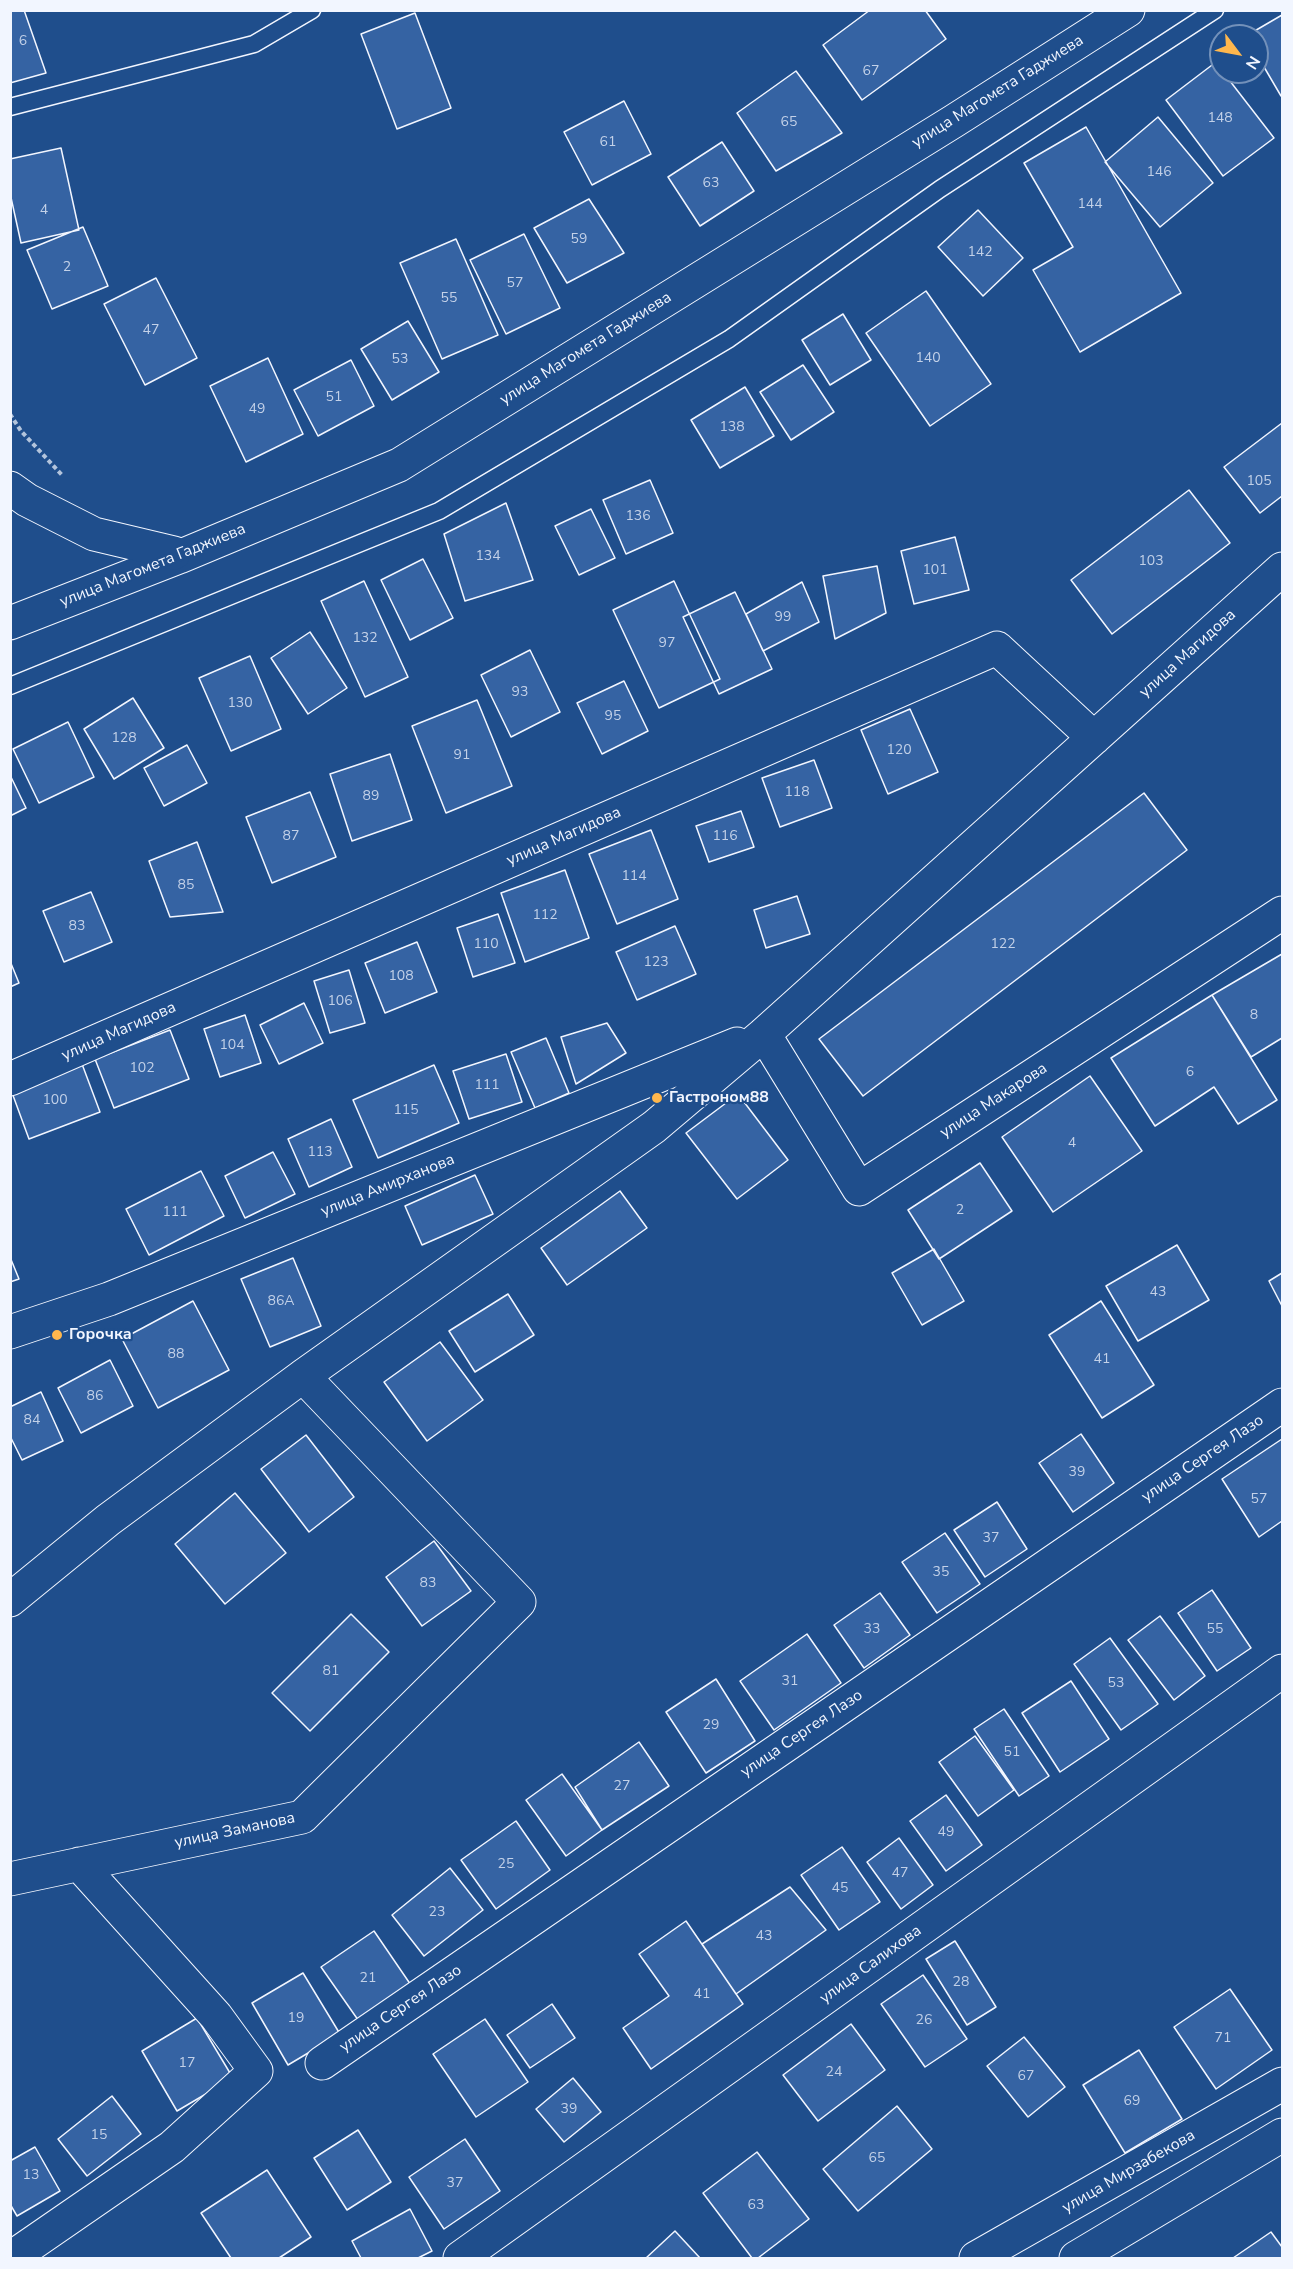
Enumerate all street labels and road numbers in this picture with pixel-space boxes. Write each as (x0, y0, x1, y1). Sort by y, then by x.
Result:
street label: улица Магомета Гаджиева (909, 31, 1087, 153)
street label: улица Магомета Гаджиева (497, 288, 675, 410)
street label: улица Магомета Гаджиева (57, 520, 249, 612)
street label: улица Магидова (1136, 606, 1240, 702)
street label: улица Магидова (504, 803, 624, 871)
street label: улица Магидова (59, 998, 179, 1066)
street label: улица Макарова (937, 1059, 1051, 1143)
street label: улица Амирханова (318, 1150, 458, 1222)
street label: улица Сергея Лазо (1138, 1411, 1268, 1507)
street label: улица Сергея Лазо (737, 1686, 867, 1782)
street label: улица Заманова (173, 1809, 297, 1853)
street label: улица Салихова (816, 1922, 926, 2008)
street label: улица Сергея Лазо (336, 1961, 466, 2057)
street label: улица Мирзабекова (1059, 2126, 1199, 2218)

